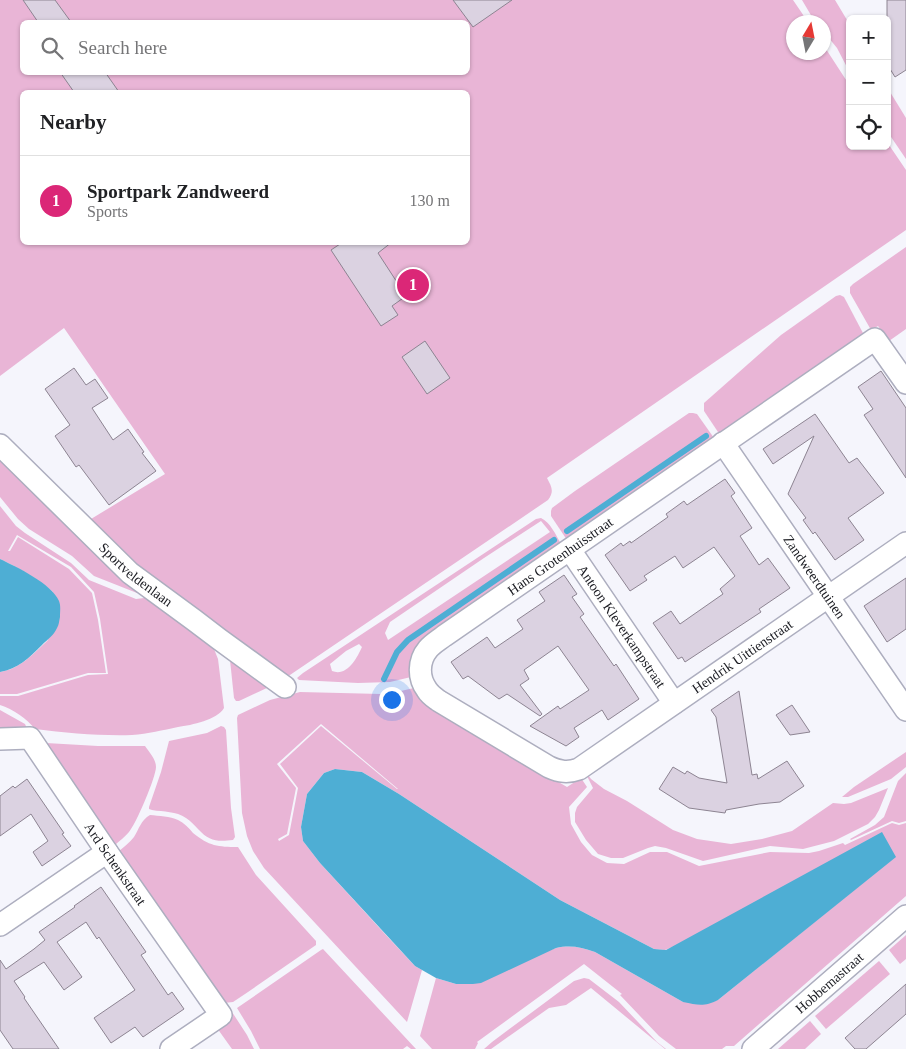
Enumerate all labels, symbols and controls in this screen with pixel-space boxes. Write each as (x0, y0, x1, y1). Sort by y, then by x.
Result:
north arrow (786, 15, 831, 60)
map controls (846, 15, 891, 150)
button: + (846, 15, 891, 60)
search box (20, 20, 470, 75)
icon: search (38, 34, 66, 62)
text: Search here (78, 37, 167, 58)
button: − (846, 60, 891, 105)
button: locate (846, 105, 891, 150)
text: Nearby (40, 110, 107, 134)
text: Sportpark Zandweerd (87, 181, 269, 202)
text: 1 (52, 192, 60, 209)
text: 130 m (410, 192, 450, 209)
text: Sports (87, 203, 128, 220)
pin: 1 (397, 266, 429, 304)
street label: Hans Grotenhuisstraat (505, 514, 616, 598)
street label: Zandweerdtuinen (780, 532, 848, 622)
street label: Sportveldenlaan (96, 540, 175, 610)
street label: Antoon Kleverkampstraat (574, 562, 668, 691)
street label: Hendrik Uittienstraat (689, 617, 796, 697)
your location (379, 687, 405, 713)
street label: Ard Schenkstraat (81, 820, 149, 908)
street label: Hobbemastraat (793, 950, 867, 1017)

